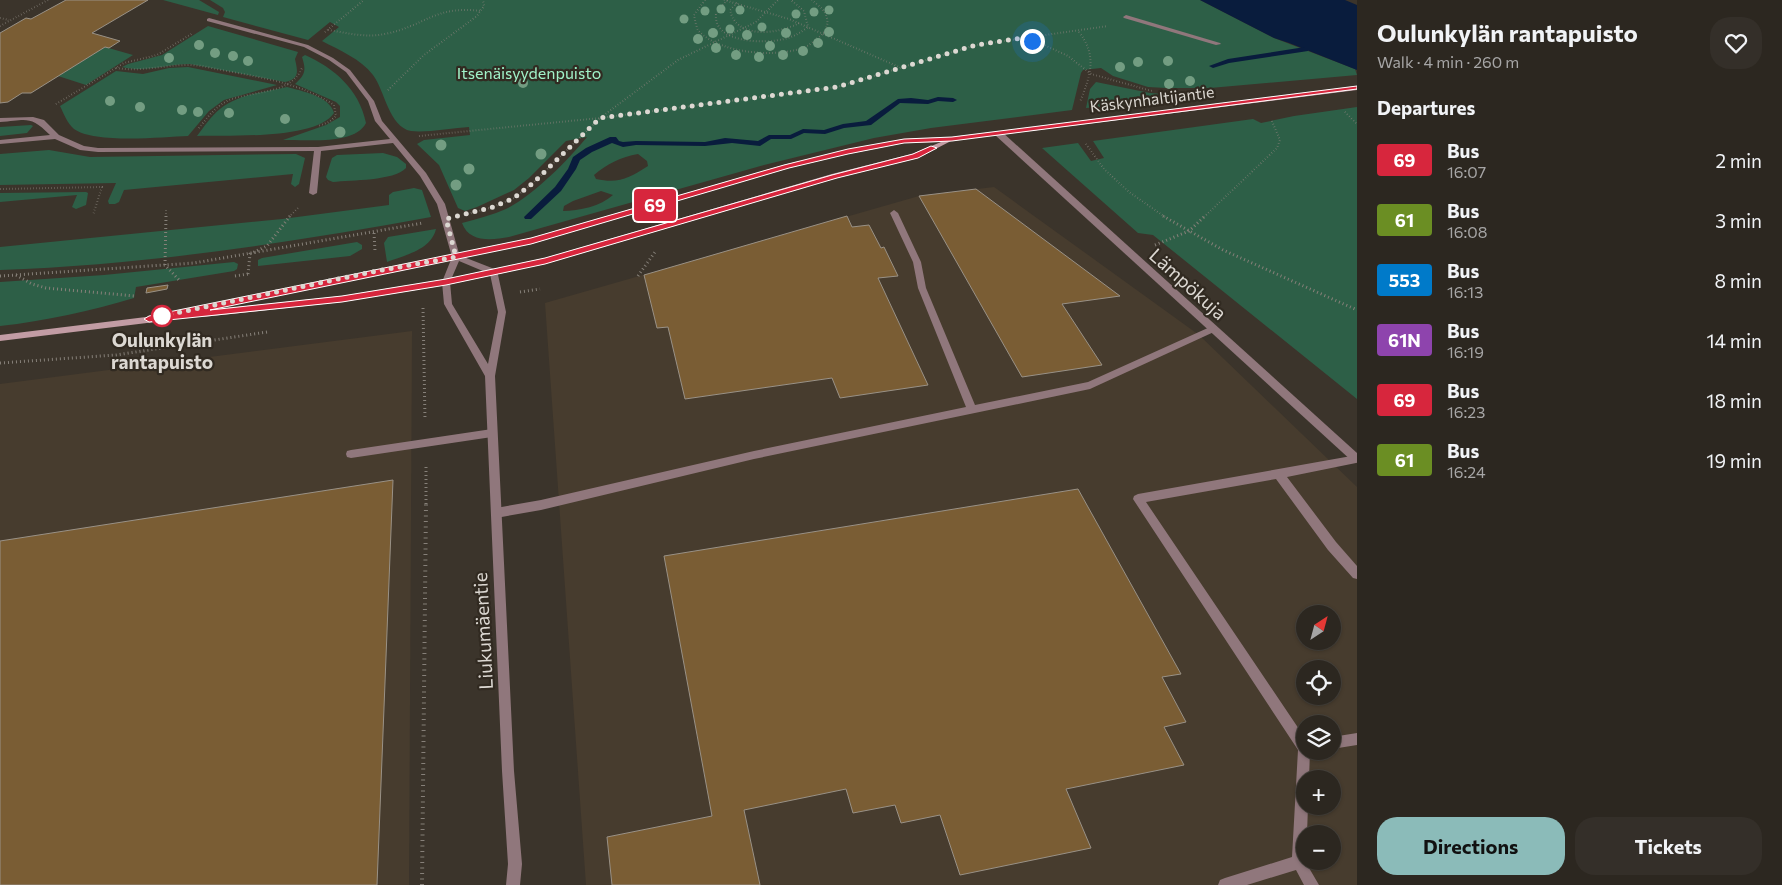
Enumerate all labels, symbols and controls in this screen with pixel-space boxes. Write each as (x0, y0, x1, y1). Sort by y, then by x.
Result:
button: heart (1710, 17, 1762, 69)
text: Oulunkylän rantapuisto (1377, 18, 1638, 47)
your location (1020, 29, 1045, 54)
text: Walk · 4 min · 260 m (1377, 52, 1519, 71)
park label: Itsenäisyydenpuisto (457, 63, 601, 82)
street label: Käskynhaltijantie (1089, 81, 1215, 116)
text: Departures (1377, 96, 1475, 119)
text: Bus (1447, 139, 1479, 162)
text: 69 (1394, 149, 1415, 171)
text: 2 min (1715, 149, 1762, 172)
text: 16:07 (1447, 162, 1486, 181)
line badge: 69 (632, 189, 678, 221)
text: 69 (644, 194, 666, 216)
text: Bus (1447, 199, 1479, 222)
text: 61 (1395, 209, 1414, 231)
text: 3 min (1715, 209, 1762, 232)
text: 16:08 (1447, 222, 1487, 241)
street label: Lämpökuja (1145, 243, 1232, 324)
text: Bus (1447, 259, 1479, 282)
text: 553 (1389, 269, 1420, 291)
text: 8 min (1714, 269, 1762, 292)
text: 16:13 (1447, 282, 1483, 301)
marker: Oulunkylän rantapuisto (151, 305, 173, 327)
text: Bus (1447, 319, 1479, 342)
place label: Oulunkylän rantapuisto (111, 328, 213, 373)
text: 61N (1388, 329, 1421, 351)
text: 14 min (1706, 329, 1762, 352)
text: 16:19 (1447, 342, 1484, 361)
text: Bus (1447, 379, 1479, 402)
text: 69 (1394, 389, 1415, 411)
text: 18 min (1706, 389, 1762, 412)
text: 16:23 (1447, 402, 1485, 421)
text: Bus (1447, 439, 1479, 462)
text: 61 (1395, 449, 1414, 471)
text: 19 min (1706, 449, 1762, 472)
text: 16:24 (1447, 462, 1486, 481)
street label: Liukumäentie (468, 572, 497, 690)
north arrow (1296, 605, 1341, 650)
map controls (1296, 605, 1341, 870)
button: locate (1296, 660, 1341, 705)
button: layers (1296, 715, 1341, 760)
button: + (1296, 770, 1341, 815)
button: Directions (1377, 817, 1565, 875)
button: Tickets (1575, 817, 1762, 875)
button: − (1296, 825, 1341, 870)

